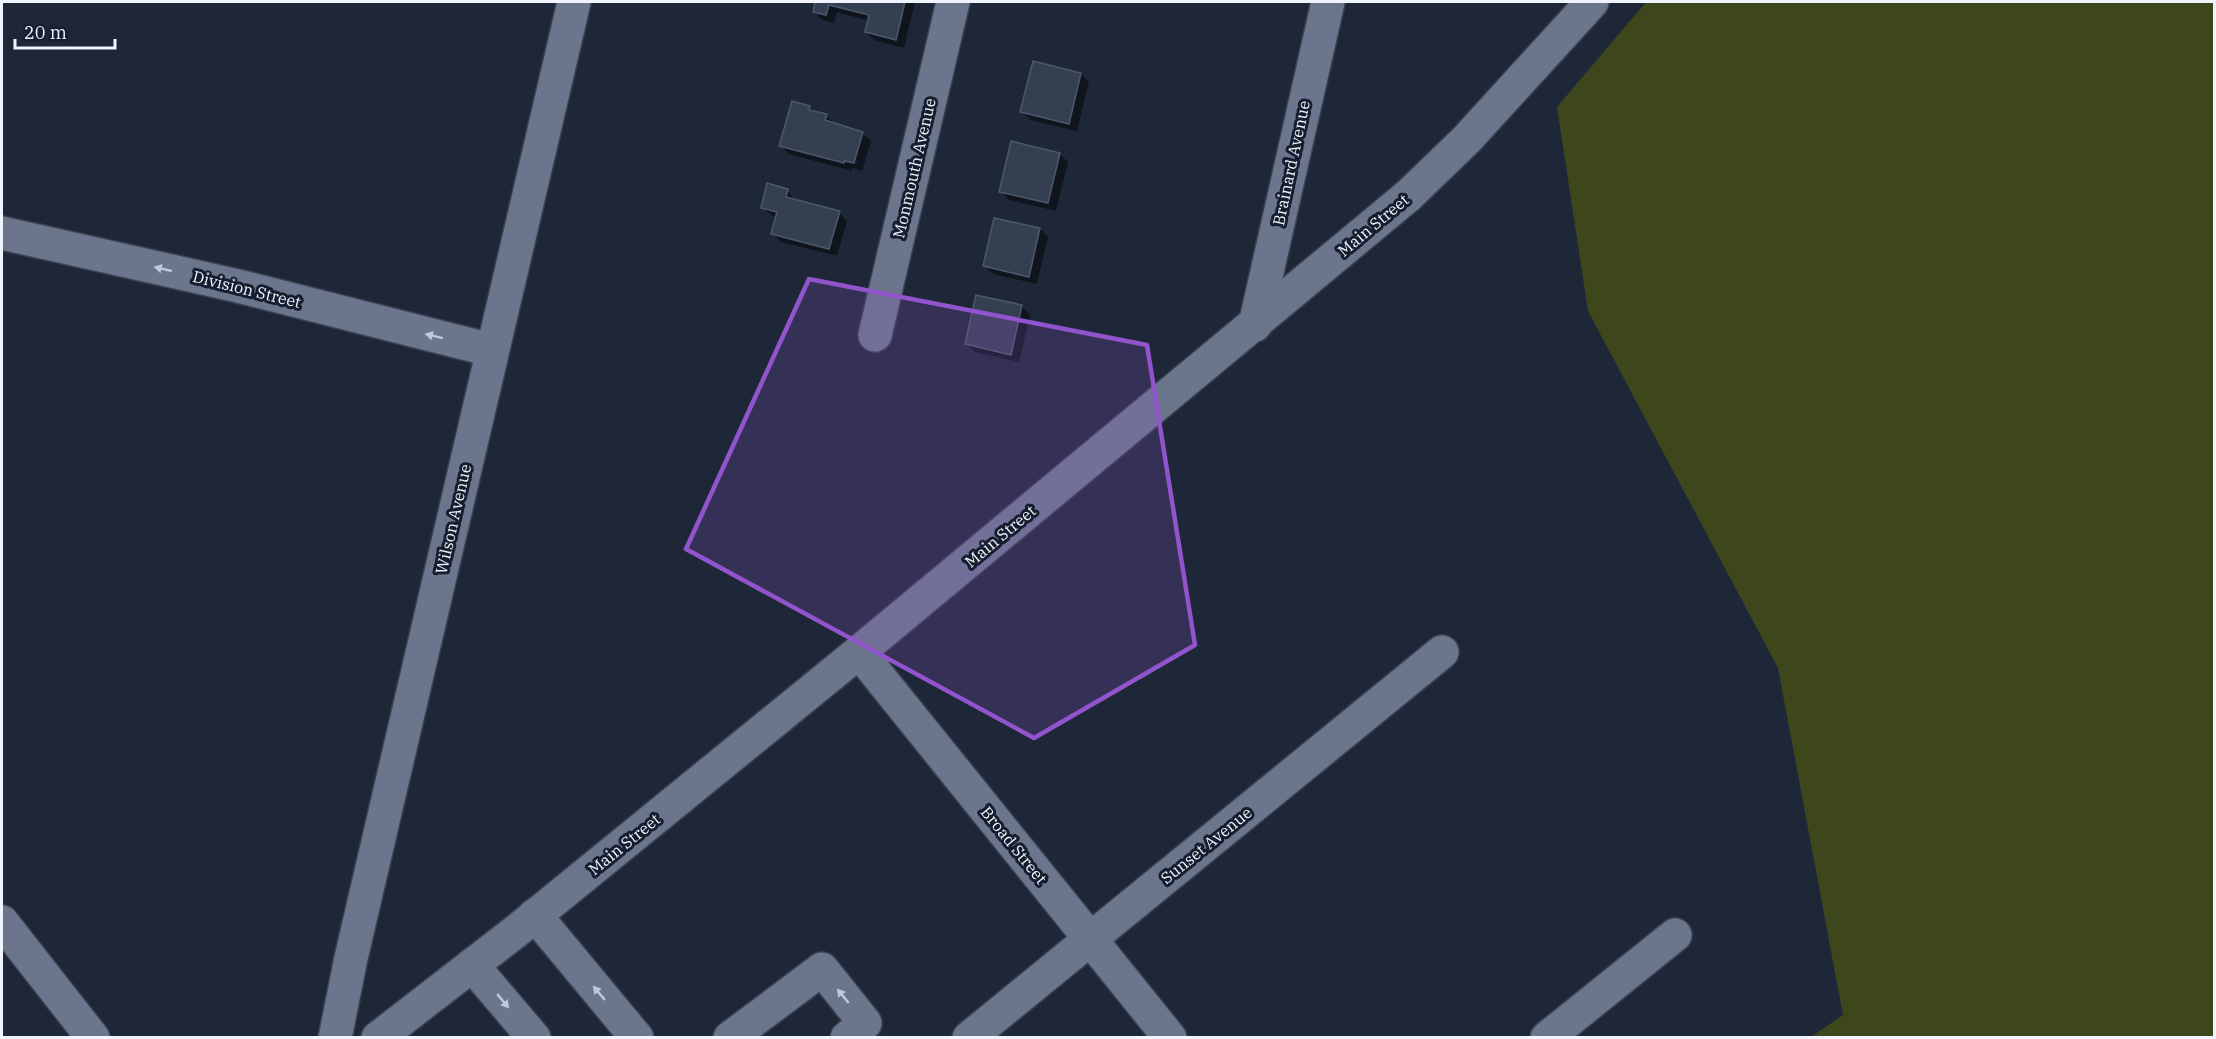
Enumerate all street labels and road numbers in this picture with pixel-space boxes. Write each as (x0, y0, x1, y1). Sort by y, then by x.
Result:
street label: Monmouth Avenue (888, 96, 940, 240)
street label: Brainard Avenue (1268, 99, 1314, 227)
street label: Main Street (1333, 189, 1413, 260)
street label: Division Street (191, 266, 303, 312)
street label: Wilson Avenue (431, 462, 475, 576)
street label: Main Street (960, 500, 1040, 571)
street label: Broad Street (977, 802, 1052, 888)
street label: Sunset Avenue (1156, 802, 1256, 888)
street label: Main Street (584, 809, 664, 879)

